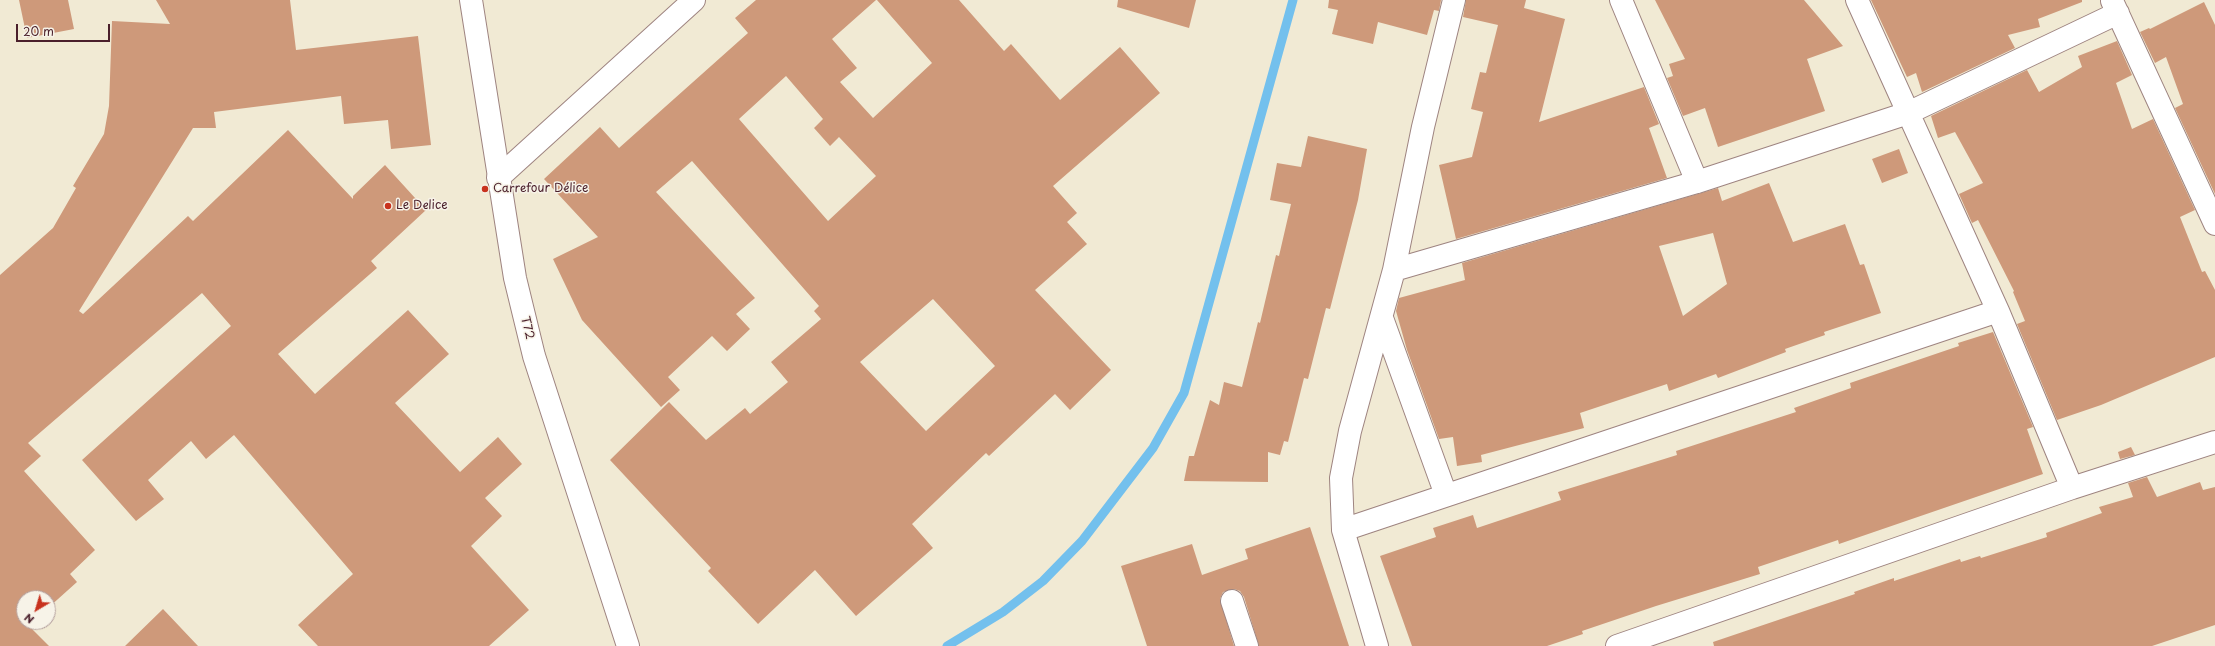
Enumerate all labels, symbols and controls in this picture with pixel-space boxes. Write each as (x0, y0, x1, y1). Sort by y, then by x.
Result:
scale bar (18, 16, 112, 42)
text: 20 m (23, 22, 54, 40)
place label: Carrefour Délice (493, 182, 588, 196)
marker: Carrefour Délice (480, 184, 490, 194)
place label: Le Delice (396, 199, 448, 213)
marker: Le Delice (383, 201, 393, 211)
street label: T72 (517, 315, 537, 341)
north arrow (16, 590, 56, 630)
text: N (20, 610, 38, 628)

